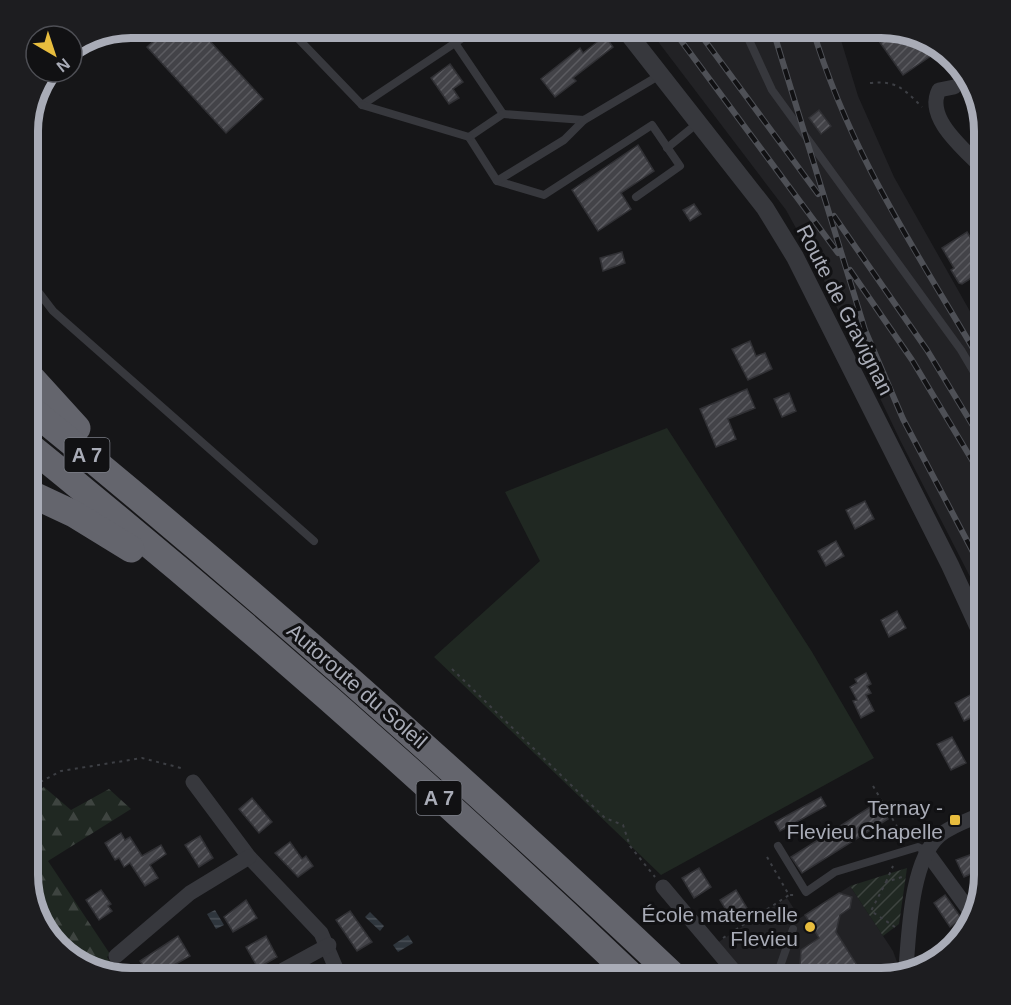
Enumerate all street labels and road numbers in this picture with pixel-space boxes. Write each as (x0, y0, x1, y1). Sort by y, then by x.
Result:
street label: Route de Gravignan (793, 221, 898, 399)
road number: A 7 (64, 438, 110, 472)
street label: Autoroute du Soleil (283, 619, 432, 753)
road number: A 7 (416, 781, 462, 815)

